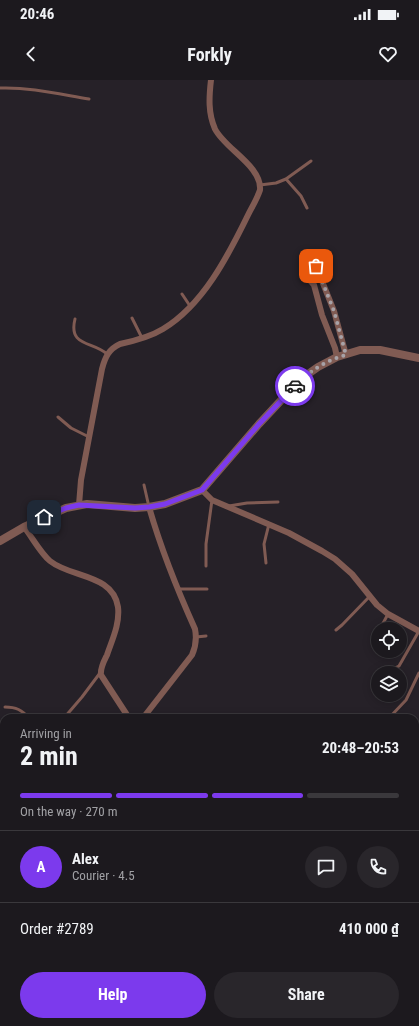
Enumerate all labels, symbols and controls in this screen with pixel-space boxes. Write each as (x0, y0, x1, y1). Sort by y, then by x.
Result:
text: 20:46 (20, 5, 54, 23)
icon: back (20, 43, 42, 65)
icon: heart (377, 43, 399, 65)
text: Forkly (187, 44, 232, 65)
pin (299, 249, 333, 283)
icon: bag (305, 255, 327, 277)
courier (275, 366, 315, 406)
icon: car (284, 375, 306, 397)
pin (27, 500, 61, 534)
icon: home (33, 506, 55, 528)
map controls (371, 622, 407, 702)
button: locate (371, 622, 407, 658)
button: layers (371, 666, 407, 702)
text: Arriving in (20, 726, 72, 741)
text: 20:48–20:53 (322, 739, 399, 757)
text: 2 min (20, 741, 78, 771)
text: On the way · 270 m (20, 804, 117, 819)
button: chat (305, 846, 347, 888)
button: phone (357, 846, 399, 888)
text: Alex (72, 850, 99, 868)
text: A (37, 858, 45, 876)
text: Courier · 4.5 (72, 868, 135, 883)
text: Order #2789 (20, 920, 94, 938)
text: 410 000 ₫ (339, 920, 399, 938)
button: Help (20, 972, 206, 1018)
button: Share (214, 972, 399, 1018)

